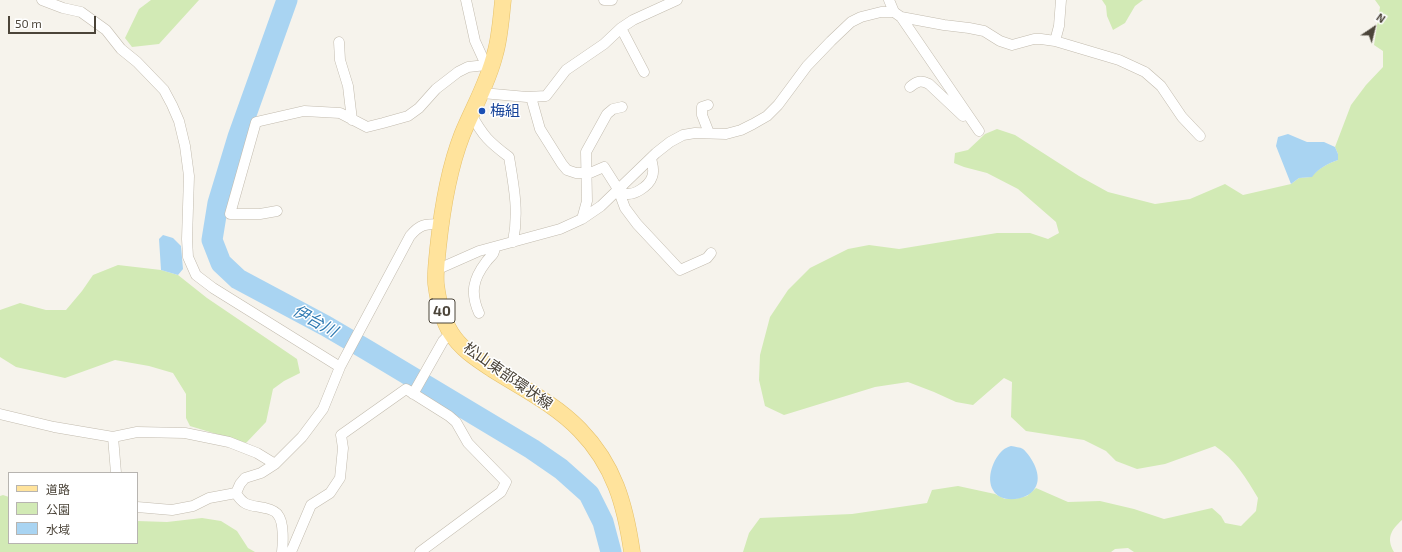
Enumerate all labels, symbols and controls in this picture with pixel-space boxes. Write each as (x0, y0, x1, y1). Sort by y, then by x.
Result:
scale bar (10, 8, 98, 34)
north arrow (1354, 8, 1394, 48)
text: N (1374, 10, 1388, 25)
text: 50 m (15, 16, 42, 30)
place label: 梅組 (490, 102, 520, 120)
marker: 梅組 (477, 106, 487, 116)
road number: 40 (429, 299, 455, 323)
water label: 伊台川 (289, 301, 341, 341)
street label: 松山東部環状線 (460, 339, 556, 413)
legend (8, 472, 138, 544)
text: 道路 (46, 482, 70, 496)
text: 公園 (46, 502, 70, 516)
text: 水域 (46, 522, 70, 536)

